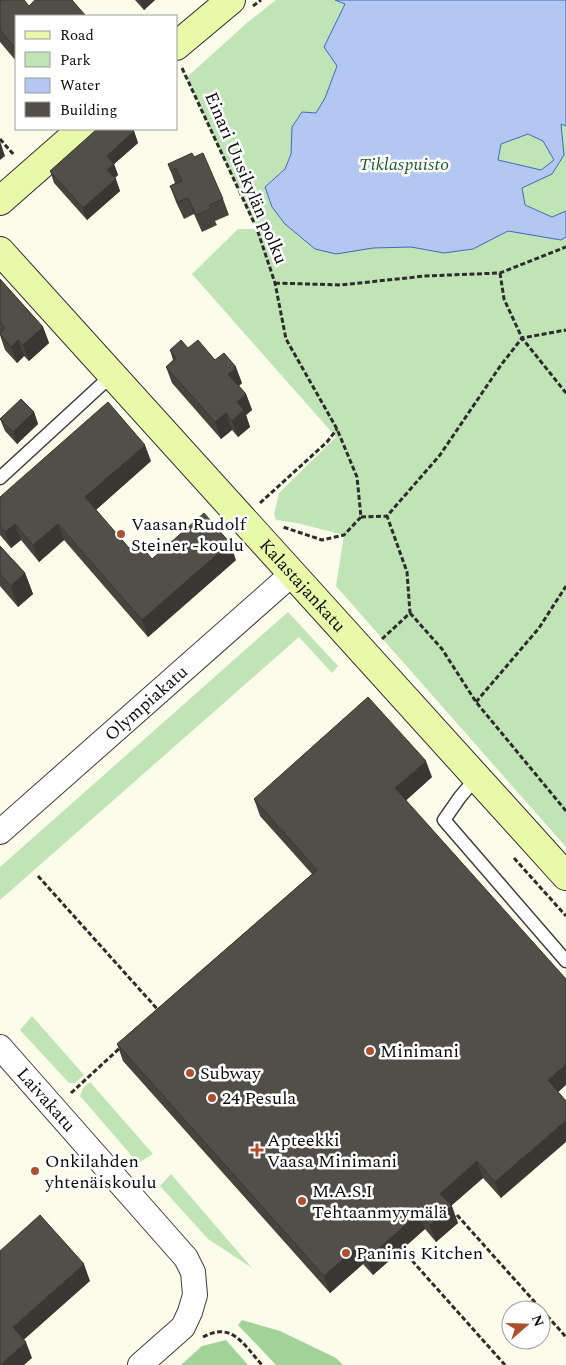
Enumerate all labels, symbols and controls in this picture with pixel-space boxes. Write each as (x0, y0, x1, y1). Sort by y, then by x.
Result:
legend (15, 15, 178, 130)
text: Road (60, 24, 94, 47)
text: Park (60, 49, 91, 72)
text: Water (60, 74, 100, 97)
street label: Einari Uusikylän polku (197, 88, 295, 268)
text: Building (60, 99, 117, 122)
park label: Tiklaspuisto (359, 151, 449, 178)
place label: Vaasan Rudolf Steiner -koulu (131, 511, 248, 559)
marker: Vaasan Rudolf Steiner -koulu (115, 528, 127, 540)
street label: Kalastajankatu (253, 532, 352, 638)
street label: Olympiakatu (98, 658, 194, 747)
place label: Minimani (380, 1038, 459, 1065)
marker: Minimani (364, 1045, 376, 1057)
place label: Subway (200, 1060, 262, 1087)
street label: Laivakatu (10, 1061, 82, 1138)
marker: Subway (184, 1067, 196, 1079)
place label: 24 Pesula (222, 1085, 297, 1112)
marker: 24 Pesula (206, 1092, 218, 1104)
place label: Apteekki Vaasa Minimani (267, 1127, 397, 1175)
marker: Apteekki Vaasa Minimani (251, 1144, 263, 1156)
place label: Onkilahden yhtenäiskoulu (44, 1148, 157, 1196)
marker: Onkilahden yhtenäiskoulu (29, 1165, 41, 1177)
place label: M.A.S.I Tehtaanmyymälä (312, 1178, 448, 1226)
marker: M.A.S.I Tehtaanmyymälä (296, 1195, 308, 1207)
place label: Paninis Kitchen (356, 1240, 483, 1267)
marker: Paninis Kitchen (340, 1247, 352, 1259)
north arrow (501, 1300, 551, 1350)
text: N (526, 1312, 550, 1330)

